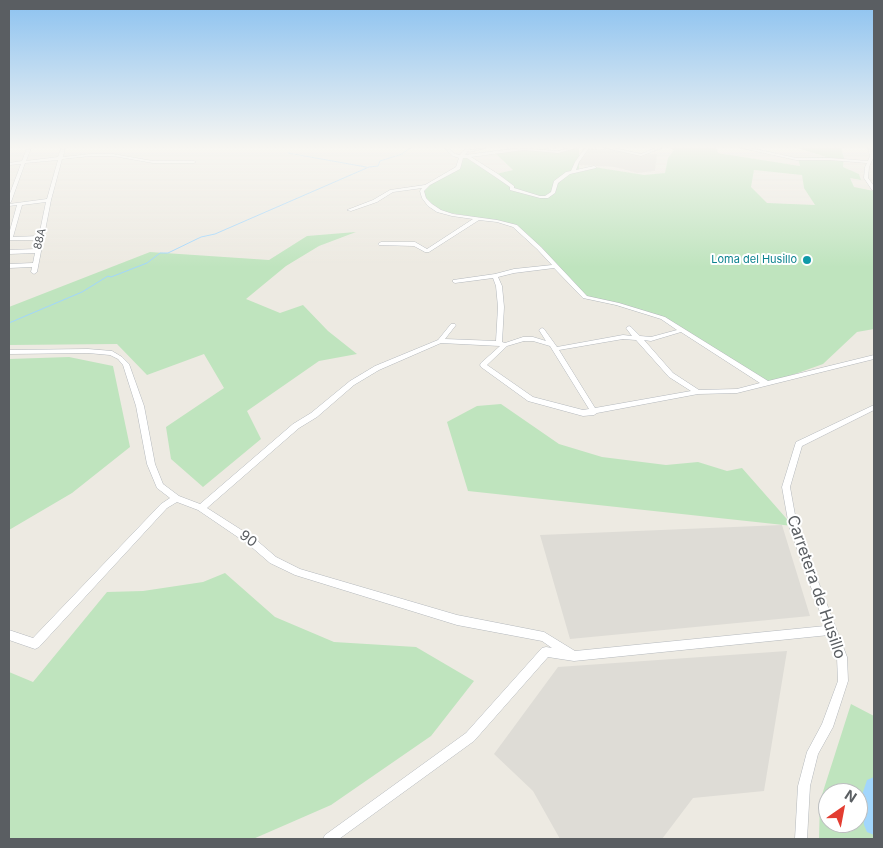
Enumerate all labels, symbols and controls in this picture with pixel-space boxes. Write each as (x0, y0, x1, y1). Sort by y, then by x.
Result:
street label: 88A (31, 227, 49, 251)
place label: Loma del Husillo (711, 253, 797, 267)
marker: Loma del Husillo (801, 254, 813, 266)
street label: Carretera de Husillo (782, 513, 850, 661)
street label: 90 (236, 527, 260, 551)
north arrow (818, 783, 868, 833)
text: N (842, 786, 860, 806)

